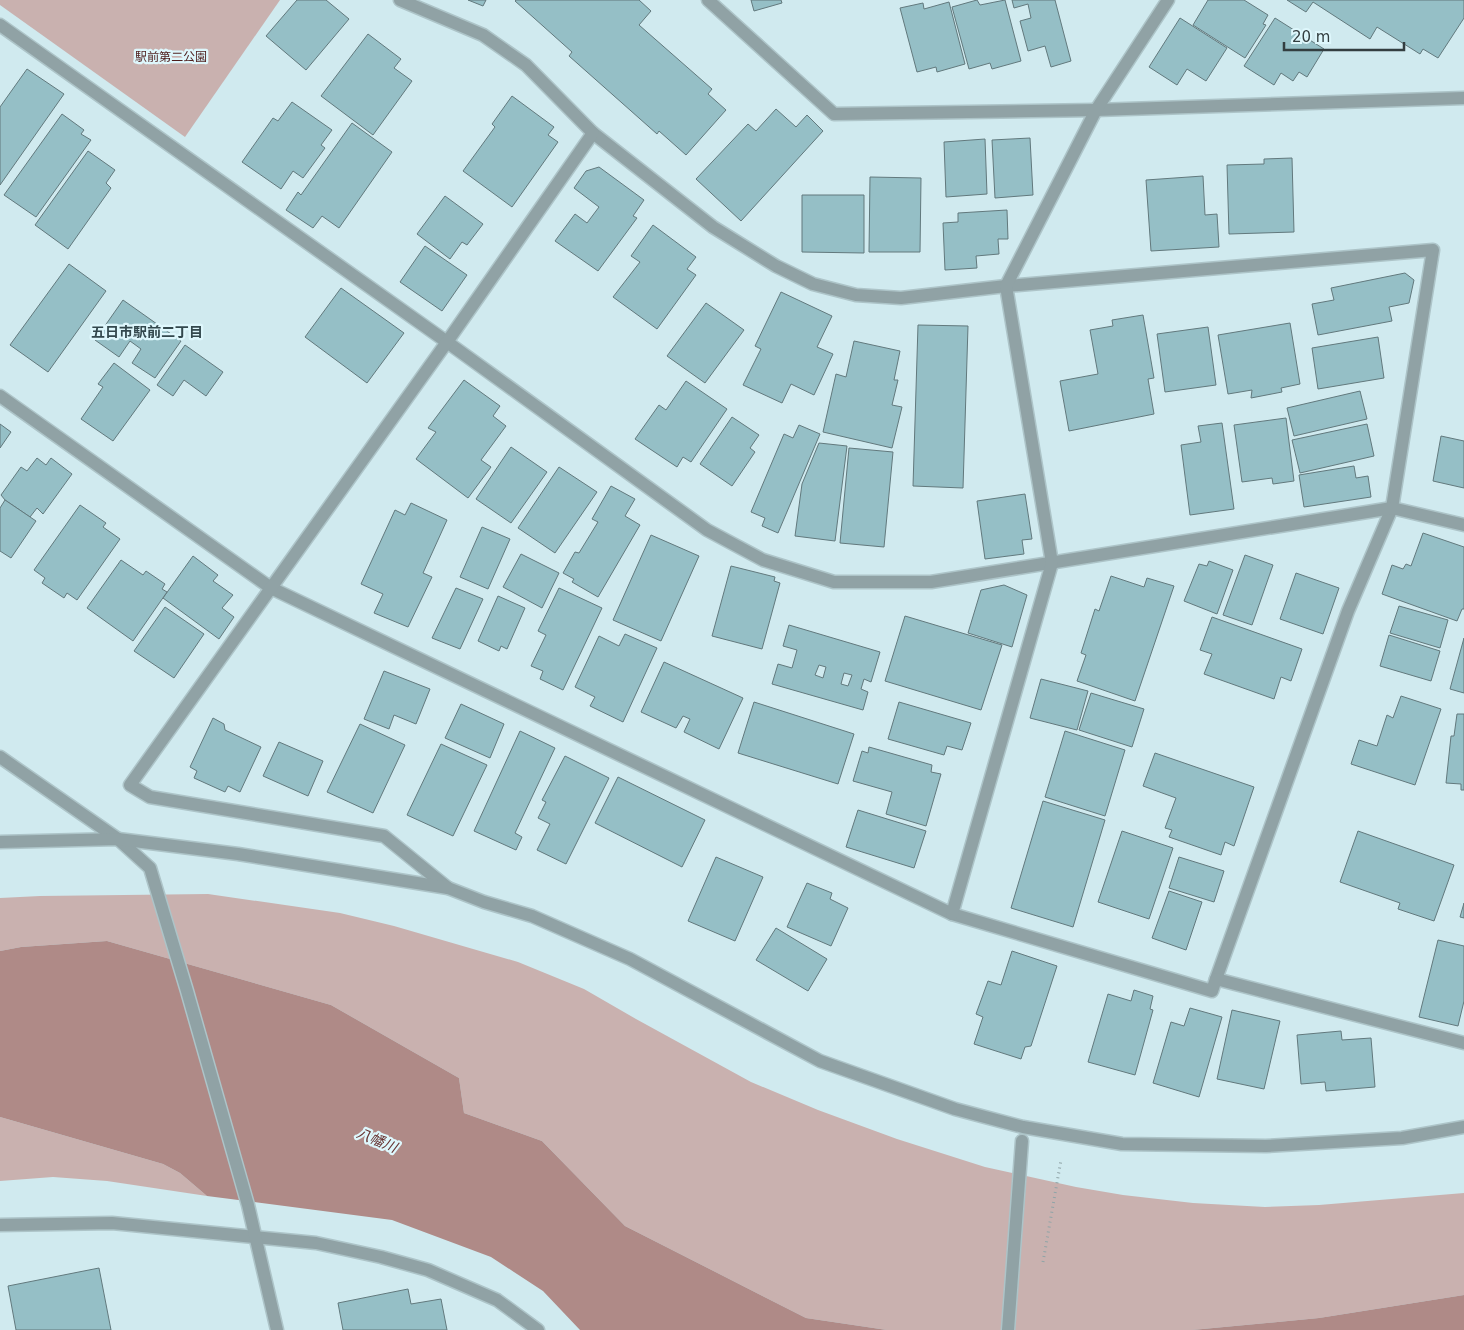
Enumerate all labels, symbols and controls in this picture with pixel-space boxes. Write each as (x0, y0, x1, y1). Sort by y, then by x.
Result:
scale bar (1284, 20, 1404, 52)
text: 20 m (1292, 28, 1330, 46)
park label: 駅前第二公園 (135, 50, 207, 64)
district label: 五日市駅前二丁目 (91, 324, 203, 340)
water label: 八幡川 (355, 1124, 401, 1156)

